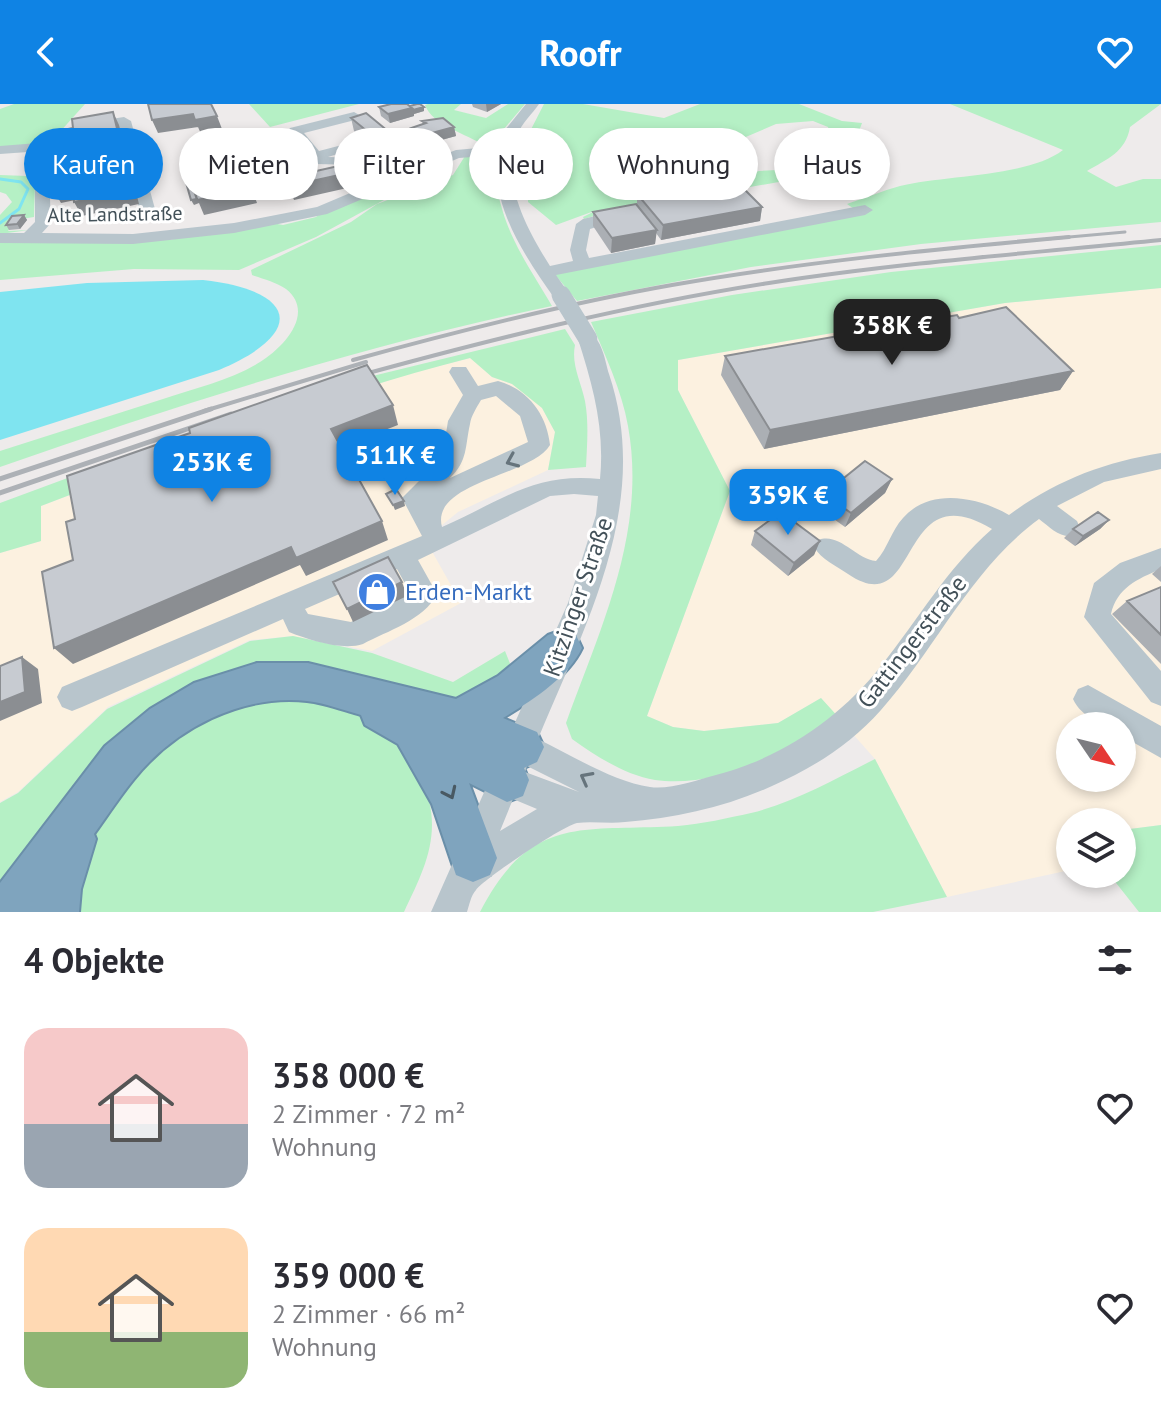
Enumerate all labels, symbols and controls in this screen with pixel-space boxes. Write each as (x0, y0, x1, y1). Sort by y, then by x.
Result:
text: Roofr (539, 29, 622, 76)
icon: back (24, 30, 68, 74)
icon: heart (1093, 30, 1137, 74)
chip: Kaufen (24, 128, 163, 200)
chip: Mieten (179, 128, 318, 200)
chip: Filter (334, 128, 453, 200)
chip: Neu (469, 128, 573, 200)
chip: Wohnung (589, 128, 758, 200)
chip: Haus (774, 128, 890, 200)
street label: Alte Landstraße (47, 200, 183, 228)
pin: 358K € (827, 299, 957, 367)
text: 358K € (852, 308, 932, 341)
pin: 511K € (330, 429, 460, 497)
pin: 253K € (147, 436, 277, 504)
text: 511K € (355, 438, 435, 471)
text: 253K € (172, 445, 252, 478)
one-way arrow (506, 452, 520, 468)
pin: 359K € (723, 469, 853, 537)
text: 359K € (748, 478, 828, 511)
street label: Kitzinger Straße (536, 513, 619, 681)
street label: Gattingerstraße (850, 569, 973, 714)
shop icon: Erden-Markt (356, 571, 398, 613)
place label: Erden-Markt (405, 576, 532, 607)
north arrow (1056, 712, 1136, 792)
map controls (1056, 712, 1136, 888)
one-way arrow (579, 772, 594, 787)
one-way arrow (440, 785, 456, 799)
button: layers (1056, 808, 1136, 888)
text: 4 Objekte (24, 938, 165, 982)
icon: filters (1093, 938, 1137, 982)
text: 358 000 € (272, 1053, 424, 1097)
icon: home (88, 1060, 184, 1156)
icon: heart (1093, 1086, 1137, 1130)
text: 2 Zimmer · 72 m² (272, 1097, 465, 1130)
text: Wohnung (272, 1130, 377, 1163)
text: 359 000 € (272, 1253, 424, 1297)
icon: home (88, 1260, 184, 1356)
icon: heart (1093, 1286, 1137, 1330)
text: 2 Zimmer · 66 m² (272, 1297, 465, 1330)
text: Wohnung (272, 1330, 377, 1363)

